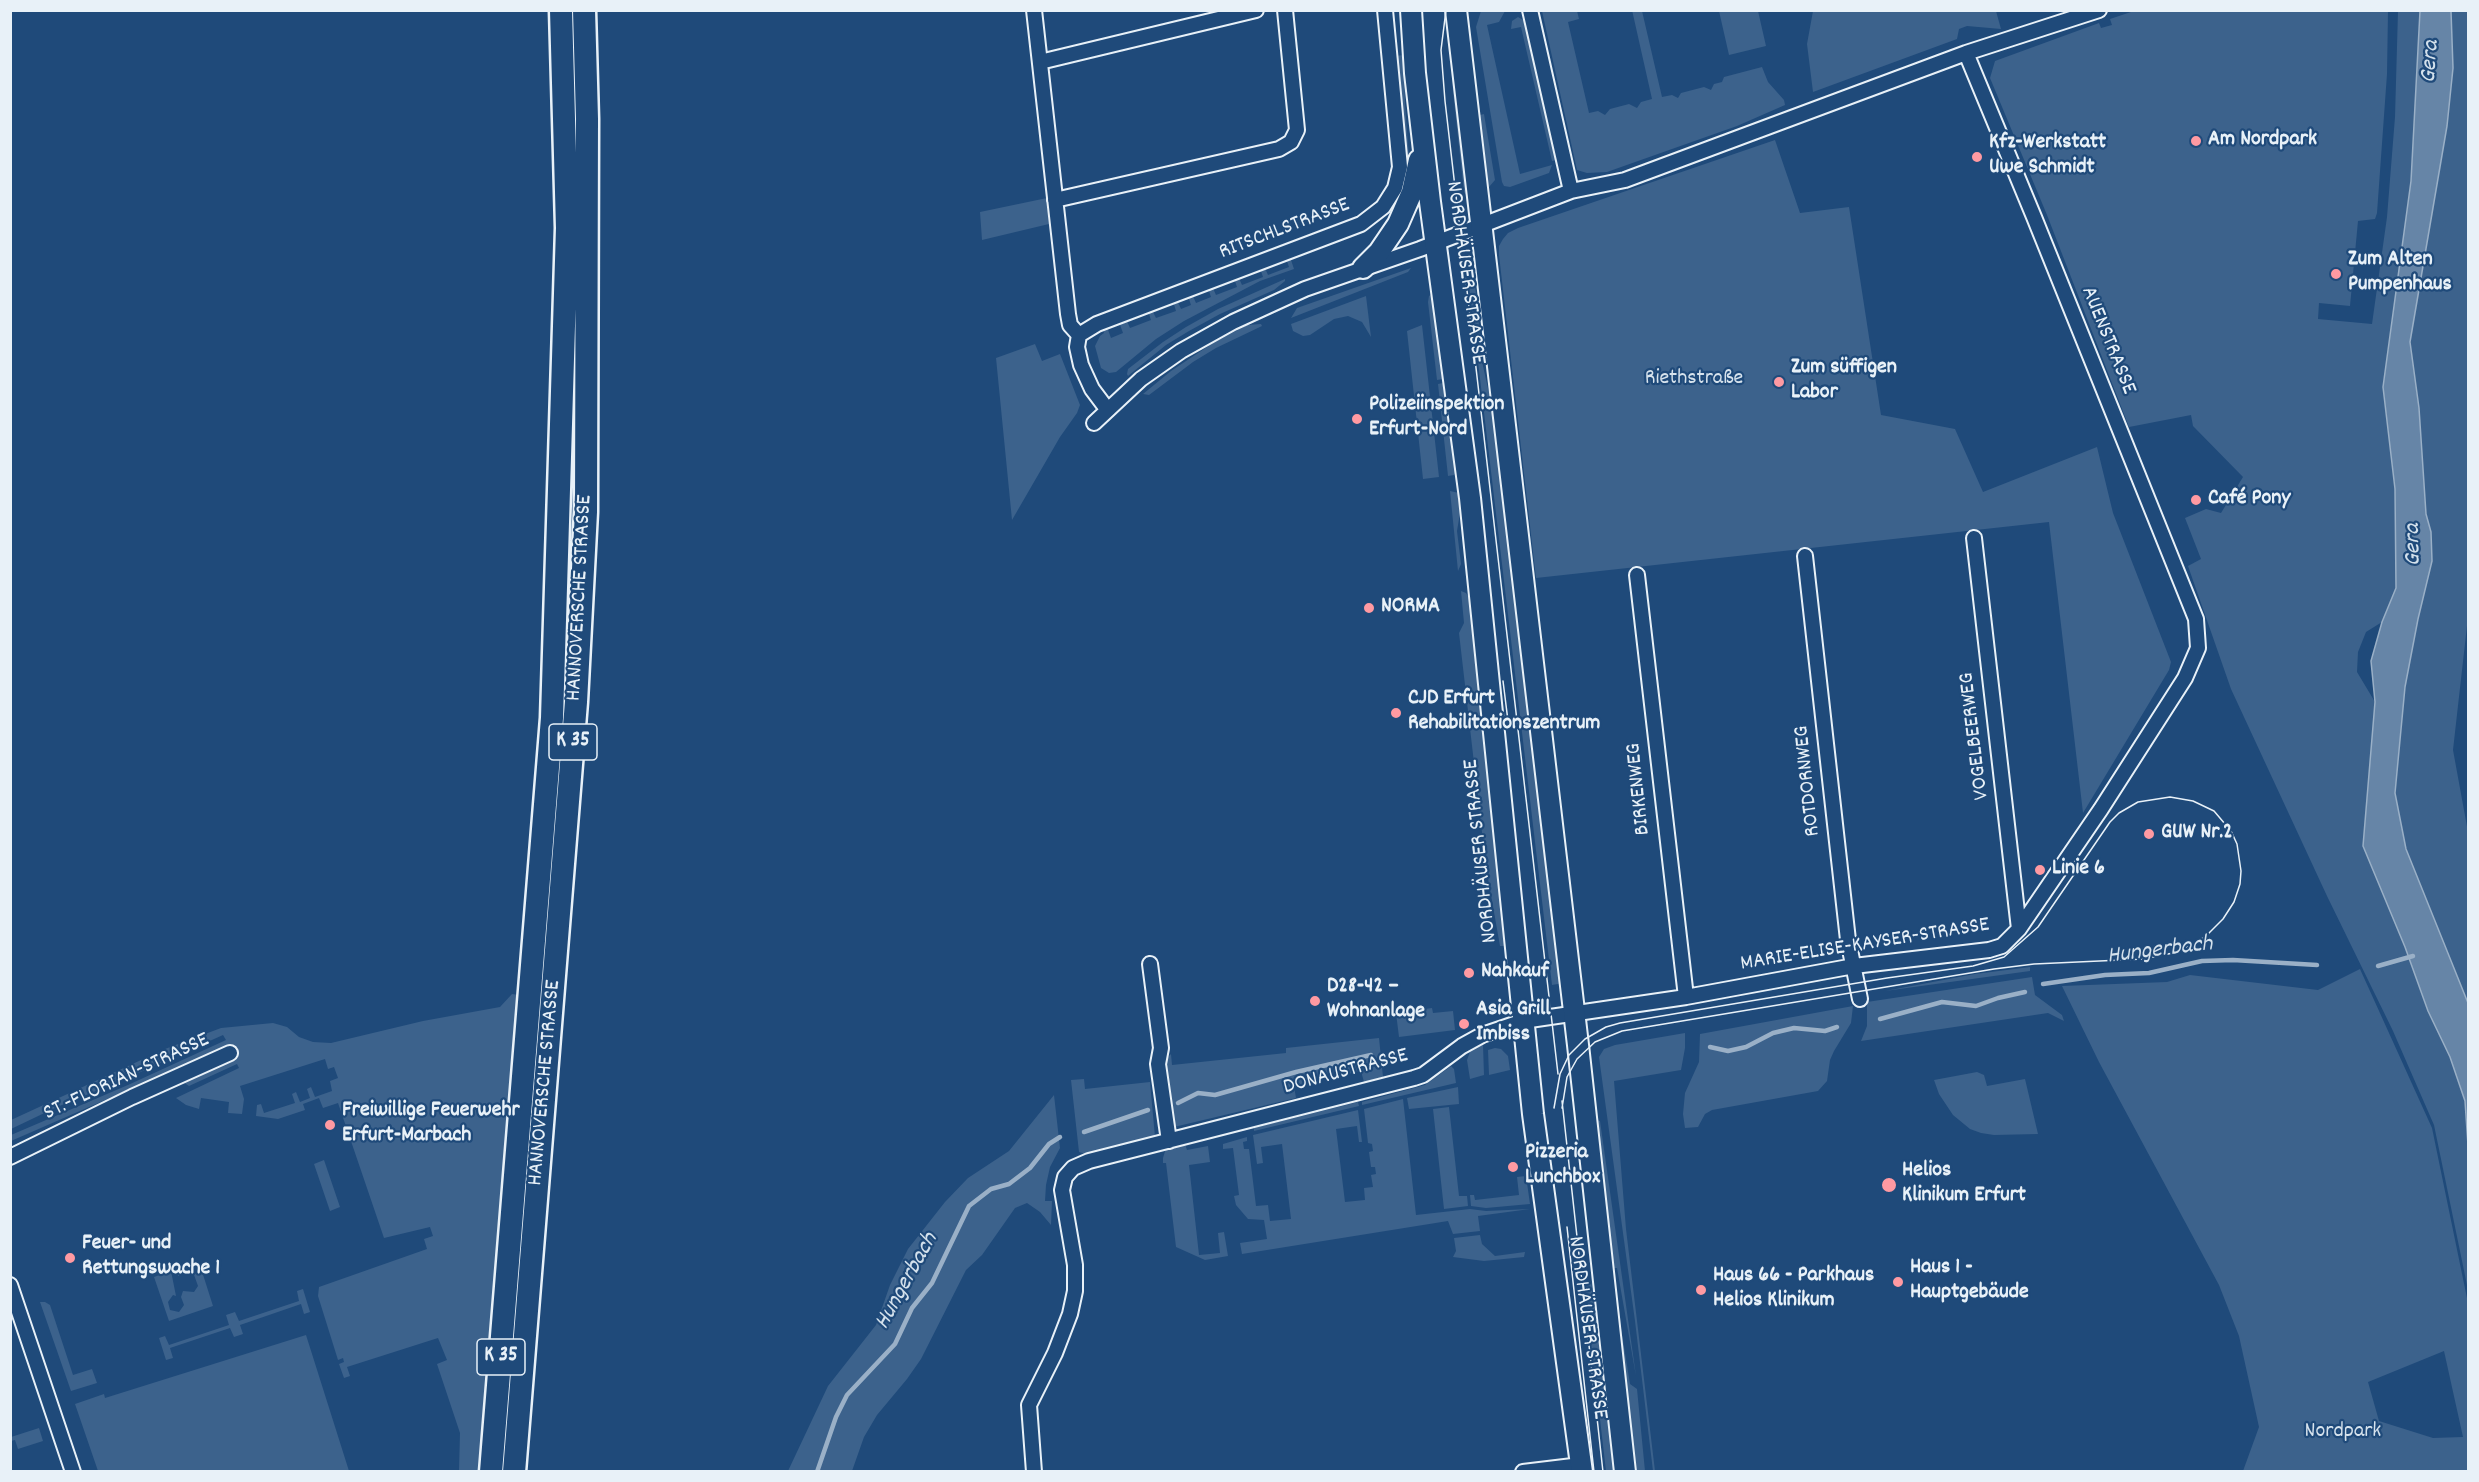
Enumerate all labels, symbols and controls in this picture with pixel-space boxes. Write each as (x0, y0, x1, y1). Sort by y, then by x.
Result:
water label: Gera (2416, 40, 2448, 84)
place label: Am Nordpark (2208, 128, 2317, 154)
place label: Kfz-Werkstatt Uwe Schmidt (1989, 131, 2106, 182)
marker: Am Nordpark (2189, 134, 2203, 148)
marker: Kfz-Werkstatt Uwe Schmidt (1970, 150, 1984, 164)
street label: NORDHÄUSER STRASSE (1438, 180, 1490, 366)
street label: RITSCHLSTRASSE (1216, 193, 1354, 267)
place label: Zum Alten Pumpenhaus (2348, 248, 2452, 300)
marker: Zum Alten Pumpenhaus (2329, 267, 2343, 281)
street label: AUENSTRASSE (2073, 283, 2141, 399)
place label: Zum süffigen Labor (1791, 356, 1897, 408)
park label: Riethstraße (1645, 367, 1743, 393)
marker: Zum süffigen Labor (1772, 375, 1786, 389)
place label: Polizeiinspektion Erfurt-Nord (1369, 393, 1504, 445)
marker: Polizeiinspektion Erfurt-Nord (1350, 412, 1364, 426)
place label: Café Pony (2208, 487, 2290, 513)
marker: Café Pony (2189, 493, 2203, 507)
street label: HANNOVERSCHE STRASSE (562, 494, 600, 702)
water label: Gera (2400, 523, 2430, 567)
place label: NORMA (1381, 595, 1440, 621)
marker: NORMA (1362, 601, 1376, 615)
street label: VOGELBEERWEG (1955, 671, 1997, 801)
place label: CJD Erfurt Rehabilitationszentrum (1408, 687, 1600, 738)
marker: CJD Erfurt Rehabilitationszentrum (1389, 706, 1403, 720)
road number: K 35 (549, 724, 597, 760)
street label: ROTDORNWEG (1790, 724, 1828, 838)
street label: BIRKENWEG (1622, 742, 1658, 836)
street label: NORDHÄUSER STRASSE (1459, 758, 1505, 944)
place label: GUW Nr.2 (2161, 821, 2233, 847)
marker: GUW Nr.2 (2142, 827, 2156, 841)
place label: Linie 6 (2052, 857, 2105, 883)
marker: Linie 6 (2033, 863, 2047, 877)
street label: MARIE-ELISE-KAYSER-STRASSE (1739, 913, 1991, 979)
water label: Hungerbach (2106, 931, 2214, 973)
place label: Nahkauf (1481, 960, 1549, 986)
marker: Nahkauf (1462, 966, 1476, 980)
place label: D28-42 – Wohnanlage (1327, 975, 1425, 1026)
street label: HANNOVERSCHE STRASSE (524, 979, 568, 1187)
marker: D28-42 – Wohnanlage (1308, 994, 1322, 1008)
place label: Asia Grill Imbiss (1476, 998, 1550, 1050)
marker: Asia Grill Imbiss (1457, 1017, 1471, 1031)
street label: ST.-FLORIAN-STRASSE (40, 1028, 214, 1128)
street label: DONAUSTRASSE (1281, 1044, 1411, 1102)
place label: Freiwillige Feuerwehr Erfurt-Marbach (342, 1099, 520, 1150)
marker: Freiwillige Feuerwehr Erfurt-Marbach (323, 1118, 337, 1132)
place label: Pizzeria Lunchbox (1525, 1141, 1600, 1192)
place label: Helios Klinikum Erfurt (1902, 1159, 2026, 1210)
marker: Pizzeria Lunchbox (1506, 1160, 1520, 1174)
marker: Helios Klinikum Erfurt (1880, 1176, 1898, 1194)
water label: Hungerbach (870, 1229, 946, 1335)
place label: Feuer- und Rettungswache 1 (82, 1232, 220, 1284)
street label: NORDHÄUSER STRASSE (1560, 1235, 1612, 1421)
marker: Feuer- und Rettungswache 1 (63, 1251, 77, 1265)
place label: Haus 1 - Hauptgebäude (1910, 1256, 2029, 1308)
place label: Haus 66 - Parkhaus Helios Klinikum (1713, 1264, 1874, 1316)
marker: Haus 1 - Hauptgebäude (1891, 1275, 1905, 1289)
marker: Haus 66 - Parkhaus Helios Klinikum (1694, 1283, 1708, 1297)
road number: K 35 (477, 1339, 525, 1375)
park label: Nordpark (2305, 1420, 2381, 1446)

